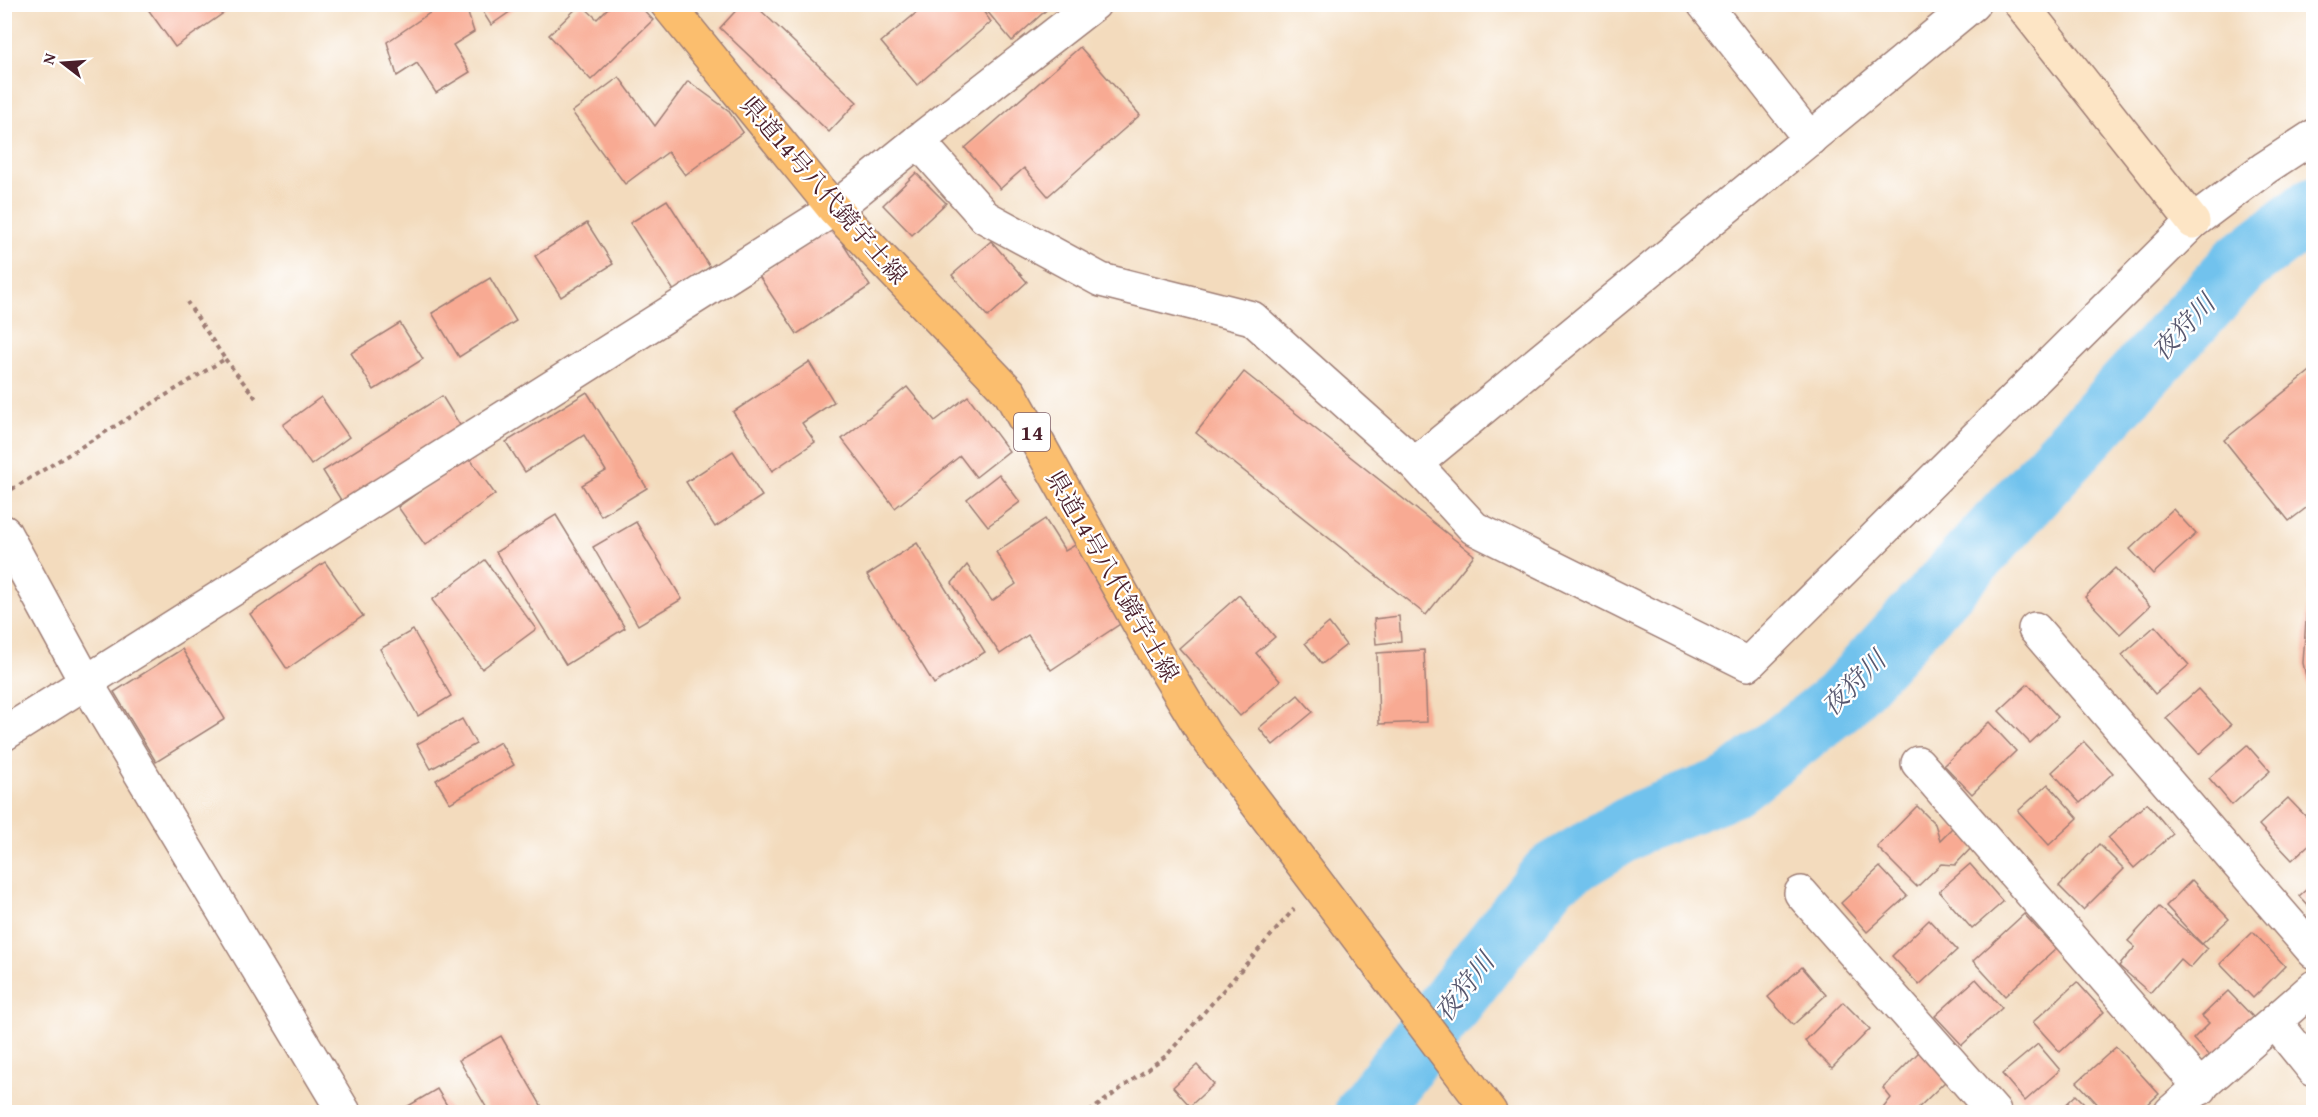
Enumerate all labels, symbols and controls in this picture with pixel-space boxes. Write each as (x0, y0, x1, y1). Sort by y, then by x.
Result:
north arrow (33, 33, 93, 93)
text: N (36, 50, 62, 67)
street label: 県道14号八代鏡宇土線 (732, 88, 916, 292)
water label: 夜狩川 (2142, 283, 2226, 369)
road number: 14 (1014, 413, 1050, 451)
street label: 県道14号八代鏡宇土線 (1038, 464, 1188, 688)
water label: 夜狩川 (1812, 640, 1896, 724)
water label: 夜狩川 (1425, 942, 1505, 1030)

